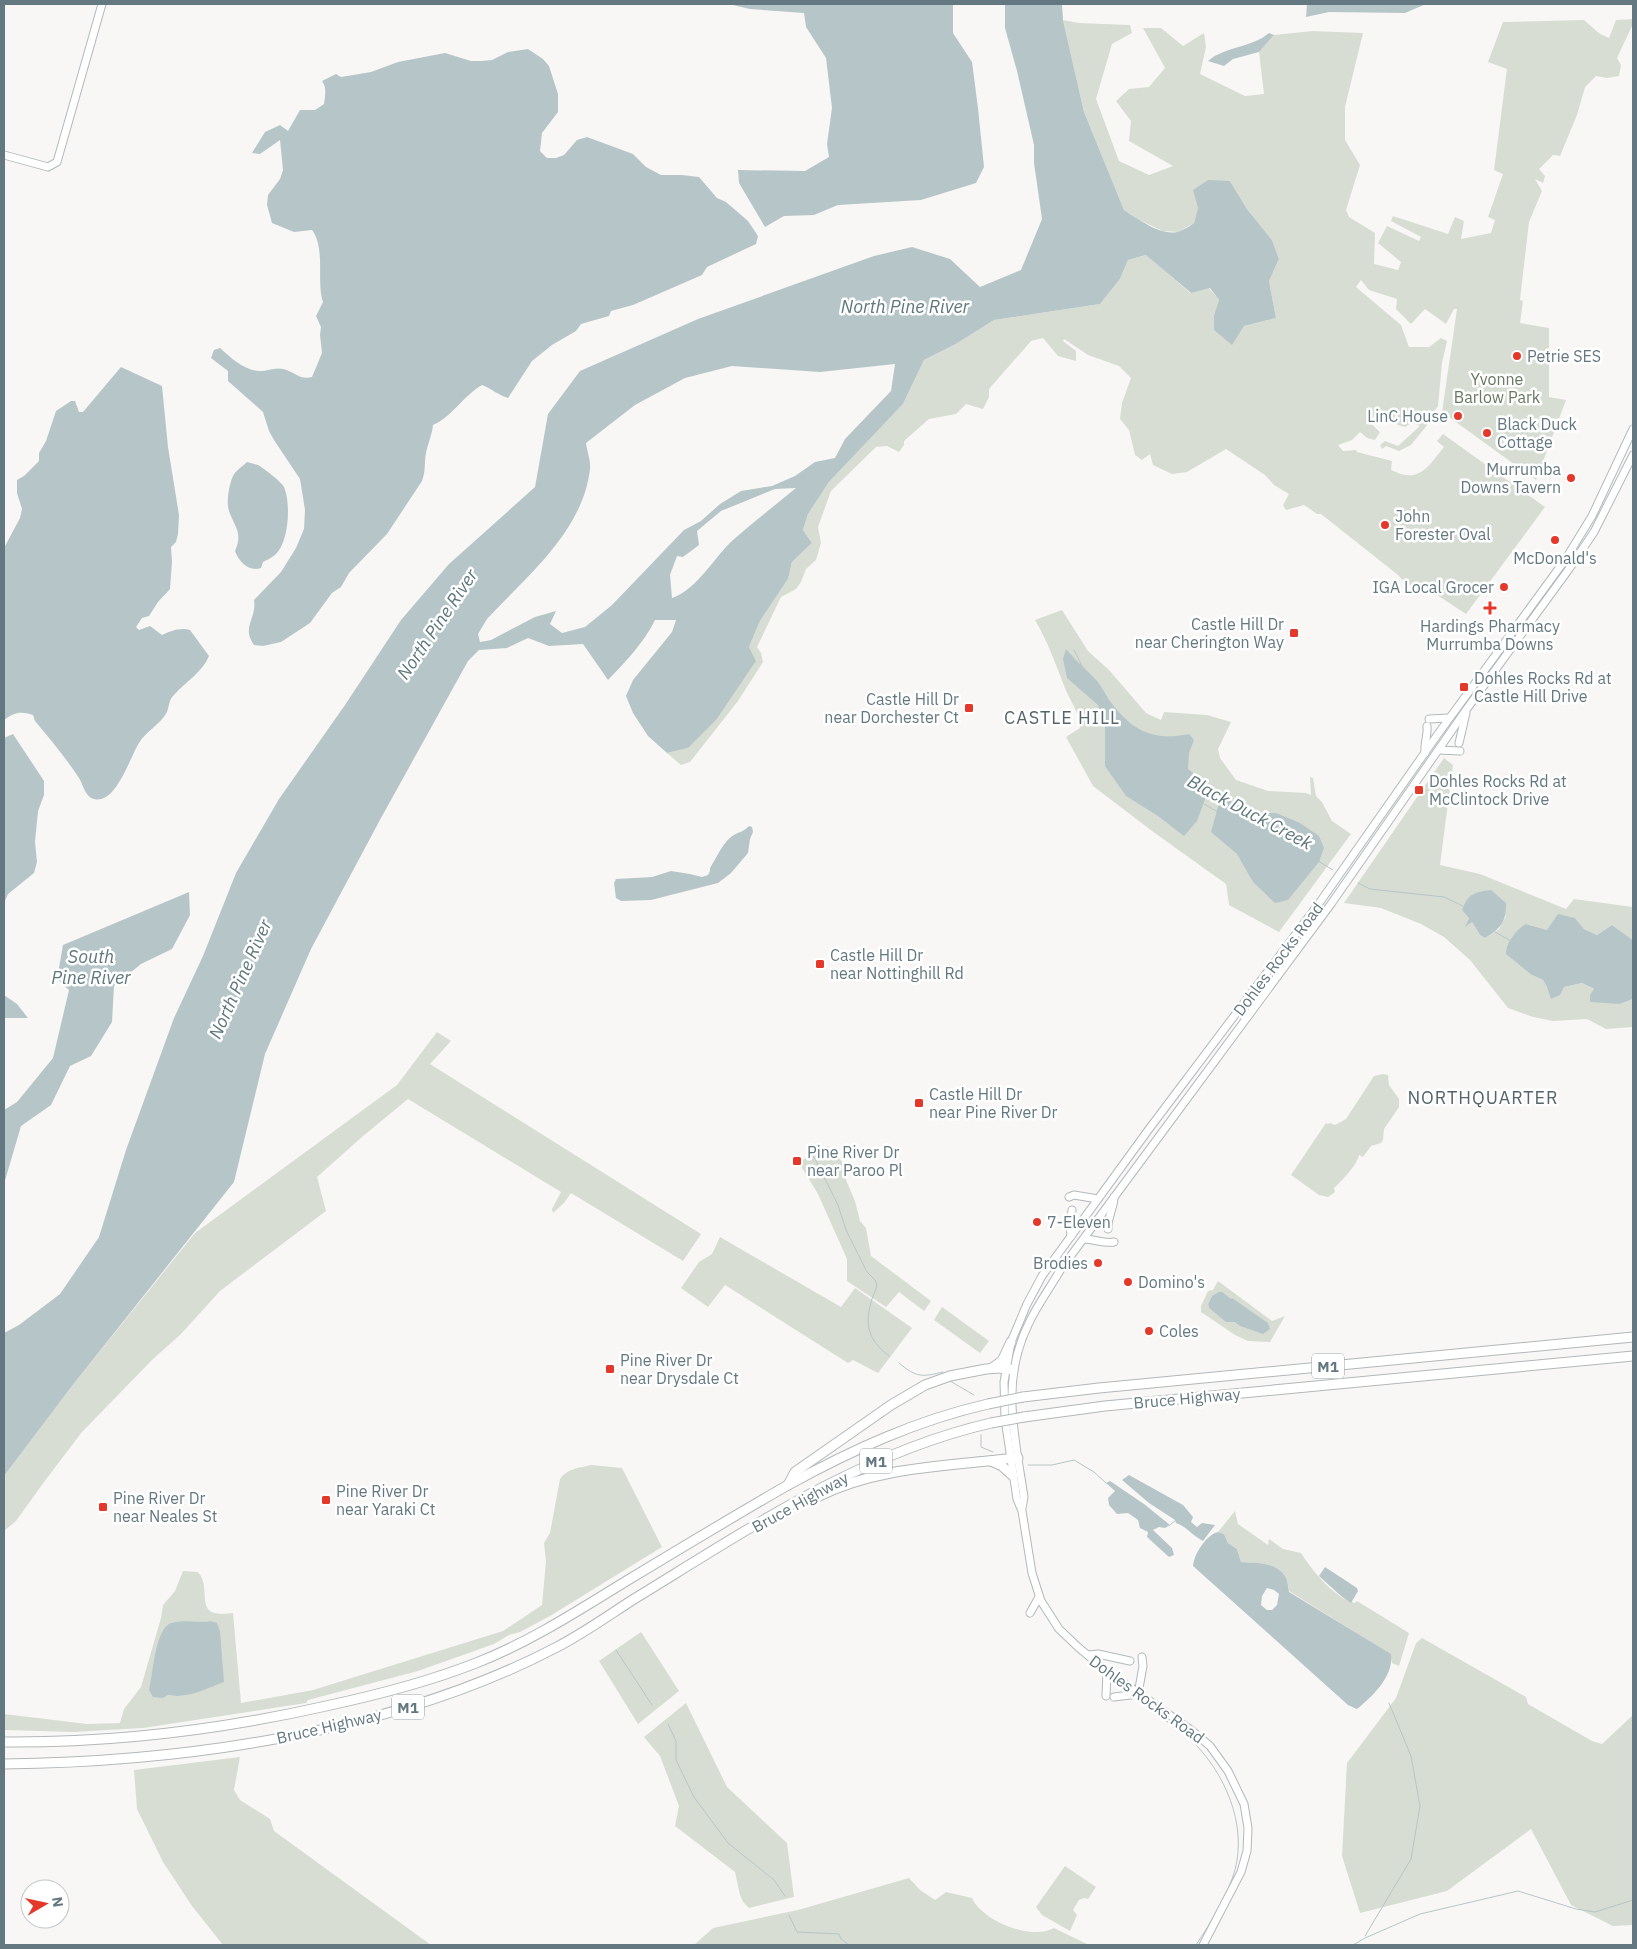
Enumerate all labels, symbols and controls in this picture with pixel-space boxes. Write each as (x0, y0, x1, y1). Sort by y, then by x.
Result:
water label: North Pine River (841, 295, 970, 318)
place label: Petrie SES (1527, 346, 1601, 366)
marker: Petrie SES (1511, 350, 1523, 362)
park label: Yvonne Barlow Park (1454, 369, 1541, 407)
place label: LinC House (1367, 406, 1448, 426)
marker: LinC House (1452, 410, 1464, 422)
place label: Black Duck Cottage (1497, 414, 1577, 452)
marker: Black Duck Cottage (1481, 427, 1493, 439)
place label: Murrumba Downs Tavern (1461, 459, 1561, 497)
marker: Murrumba Downs Tavern (1565, 472, 1577, 484)
place label: John Forester Oval (1395, 506, 1491, 544)
marker: John Forester Oval (1379, 519, 1391, 531)
marker: McDonald's (1549, 534, 1561, 546)
place label: McDonald's (1513, 548, 1597, 568)
water label: North Pine River (392, 564, 483, 684)
place label: IGA Local Grocer (1372, 577, 1494, 597)
marker: IGA Local Grocer (1498, 581, 1510, 593)
marker: Hardings Pharmacy Murrumba Downs (1484, 602, 1496, 614)
place label: Castle Hill Dr near Cherington Way (1135, 614, 1284, 652)
place label: Hardings Pharmacy Murrumba Downs (1420, 616, 1560, 654)
marker: Castle Hill Dr near Cherington Way (1288, 627, 1300, 639)
place label: Dohles Rocks Rd at Castle Hill Drive (1474, 668, 1612, 706)
marker: Dohles Rocks Rd at Castle Hill Drive (1458, 681, 1470, 693)
place label: Castle Hill Dr near Dorchester Ct (824, 689, 959, 727)
marker: Castle Hill Dr near Dorchester Ct (963, 702, 975, 714)
district label: CASTLE HILL (1004, 706, 1120, 729)
water label: Black Duck Creek (1184, 769, 1317, 855)
place label: Dohles Rocks Rd at McClintock Drive (1429, 771, 1567, 809)
marker: Dohles Rocks Rd at McClintock Drive (1413, 784, 1425, 796)
street label: Dohles Rocks Road (1229, 898, 1327, 1020)
water label: North Pine River (203, 915, 277, 1042)
water label: South Pine River (51, 945, 131, 989)
place label: Castle Hill Dr near Nottinghill Rd (830, 945, 964, 983)
marker: Castle Hill Dr near Nottinghill Rd (814, 958, 826, 970)
place label: Castle Hill Dr near Pine River Dr (929, 1084, 1058, 1122)
district label: NORTHQUARTER (1407, 1086, 1559, 1109)
marker: Castle Hill Dr near Pine River Dr (913, 1097, 925, 1109)
place label: Pine River Dr near Paroo Pl (807, 1142, 903, 1180)
marker: Pine River Dr near Paroo Pl (791, 1155, 803, 1167)
place label: 7-Eleven (1047, 1212, 1111, 1232)
marker: 7-Eleven (1031, 1216, 1043, 1228)
place label: Brodies (1033, 1253, 1088, 1273)
marker: Brodies (1092, 1257, 1104, 1269)
place label: Domino's (1138, 1272, 1205, 1292)
marker: Domino's (1122, 1276, 1134, 1288)
place label: Coles (1159, 1321, 1199, 1341)
marker: Coles (1143, 1325, 1155, 1337)
place label: Pine River Dr near Drysdale Ct (620, 1350, 739, 1388)
road number: M1 (1312, 1354, 1344, 1378)
marker: Pine River Dr near Drysdale Ct (604, 1363, 616, 1375)
street label: Bruce Highway (1133, 1383, 1241, 1413)
road number: M1 (860, 1448, 892, 1474)
street label: Bruce Highway (748, 1467, 852, 1537)
place label: Pine River Dr near Yaraki Ct (336, 1481, 435, 1519)
place label: Pine River Dr near Neales St (113, 1488, 217, 1526)
marker: Pine River Dr near Yaraki Ct (320, 1494, 332, 1506)
marker: Pine River Dr near Neales St (97, 1501, 109, 1513)
street label: Dohles Rocks Road (1086, 1651, 1208, 1747)
road number: M1 (392, 1694, 424, 1720)
street label: Bruce Highway (274, 1704, 384, 1748)
north arrow (20, 1879, 70, 1929)
text: N (48, 1896, 68, 1908)

